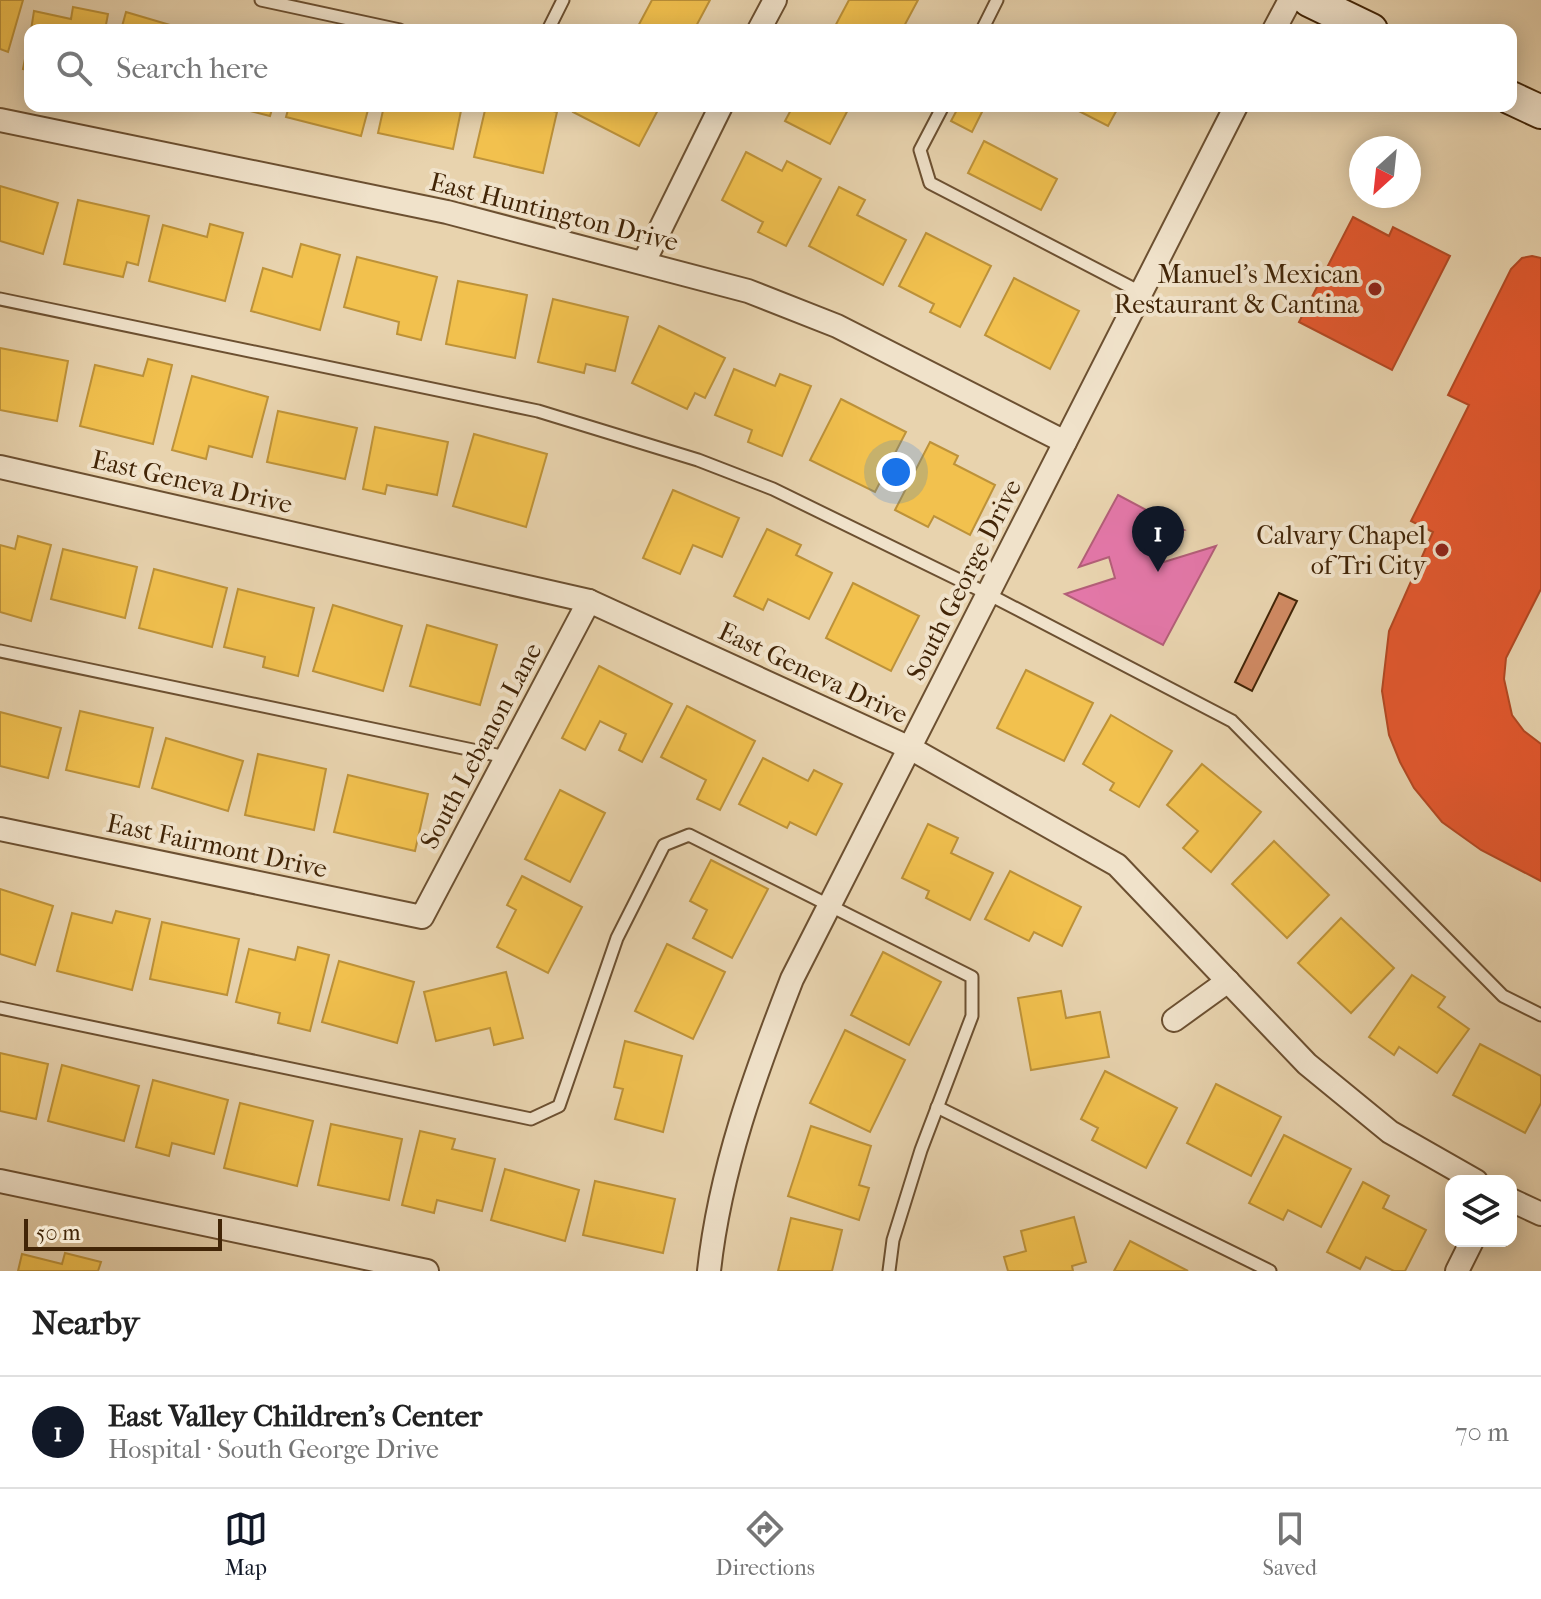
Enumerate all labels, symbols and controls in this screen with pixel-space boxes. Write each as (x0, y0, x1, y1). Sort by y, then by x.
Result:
search box (24, 24, 1517, 112)
icon: search (52, 46, 96, 90)
text: Search here (116, 51, 268, 86)
north arrow (1349, 136, 1421, 208)
street label: East Huntington Drive (427, 166, 682, 258)
place label: Manuel's Mexican Restaurant & Cantina (1114, 259, 1360, 320)
marker: Manuel's Mexican Restaurant & Cantina (1366, 280, 1384, 298)
street label: East Geneva Drive (89, 444, 296, 520)
your location (876, 452, 916, 492)
street label: South George Drive (900, 474, 1028, 686)
pin: 1 (1132, 506, 1184, 572)
place label: Calvary Chapel of Tri City (1256, 520, 1427, 581)
marker: Calvary Chapel of Tri City (1433, 541, 1451, 559)
street label: East Geneva Drive (714, 616, 913, 730)
street label: South Lebanon Lane (414, 638, 549, 854)
street label: East Fairmont Drive (104, 807, 330, 885)
map controls (1445, 1175, 1517, 1247)
button: layers (1445, 1175, 1517, 1247)
scale bar (24, 1215, 222, 1251)
text: 50 m (36, 1220, 81, 1246)
text: Nearby (32, 1303, 139, 1343)
text: East Valley Children's Center (108, 1399, 482, 1434)
text: 1 (53, 1417, 63, 1448)
text: 70 m (1455, 1417, 1509, 1448)
text: Hospital · South George Drive (108, 1434, 439, 1465)
tab: Map (224, 1507, 268, 1581)
tab: Directions (716, 1507, 815, 1581)
tab: Saved (1263, 1507, 1317, 1581)

